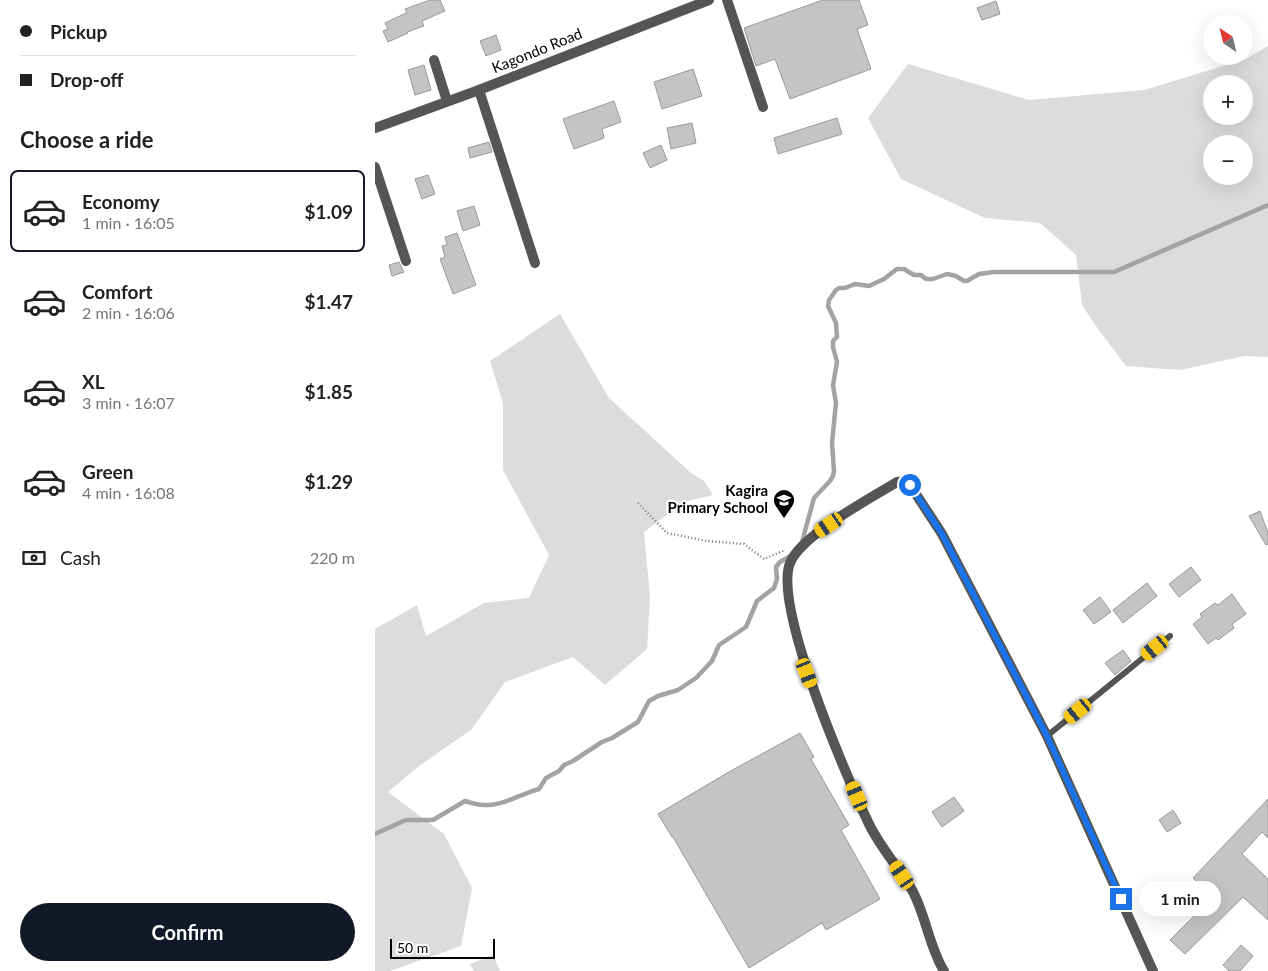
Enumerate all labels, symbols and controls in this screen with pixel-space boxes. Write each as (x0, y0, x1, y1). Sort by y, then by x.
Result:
north arrow (1203, 15, 1253, 65)
map controls (1203, 15, 1253, 185)
text: Pickup (50, 20, 107, 43)
street label: Kagondo Road (489, 24, 584, 76)
text: Drop-off (50, 68, 124, 91)
button: + (1203, 75, 1253, 125)
text: Choose a ride (20, 126, 154, 153)
button: − (1203, 135, 1253, 185)
icon: car (22, 189, 67, 234)
text: Economy (82, 190, 160, 213)
text: $1.09 (304, 200, 353, 223)
text: 1 min · 16:05 (82, 213, 175, 232)
icon: car (22, 279, 67, 324)
text: Comfort (82, 280, 153, 303)
text: $1.47 (304, 290, 353, 313)
text: 2 min · 16:06 (82, 303, 175, 322)
icon: car (22, 369, 67, 414)
text: XL (82, 370, 105, 393)
text: $1.85 (304, 380, 353, 403)
text: 3 min · 16:07 (82, 393, 175, 412)
icon: car (22, 459, 67, 504)
text: Green (82, 460, 133, 483)
text: $1.29 (304, 470, 353, 493)
route start (899, 474, 921, 496)
place label: Kagira Primary School (668, 481, 768, 516)
text: 4 min · 16:08 (82, 483, 175, 502)
school or university icon: Kagira Primary School (772, 488, 796, 519)
car (812, 510, 845, 540)
icon: cash (20, 544, 48, 572)
text: Cash (60, 546, 101, 569)
text: 220 m (310, 548, 355, 567)
car (1138, 633, 1171, 663)
car (794, 656, 819, 690)
car (1061, 696, 1094, 726)
car (844, 779, 869, 813)
car (887, 858, 916, 892)
callout: 1 min (1139, 882, 1221, 916)
route end (1110, 888, 1132, 910)
text: 1 min (1160, 889, 1200, 908)
button: Confirm (20, 903, 355, 961)
scale bar (390, 936, 495, 959)
text: 50 m (397, 939, 428, 956)

